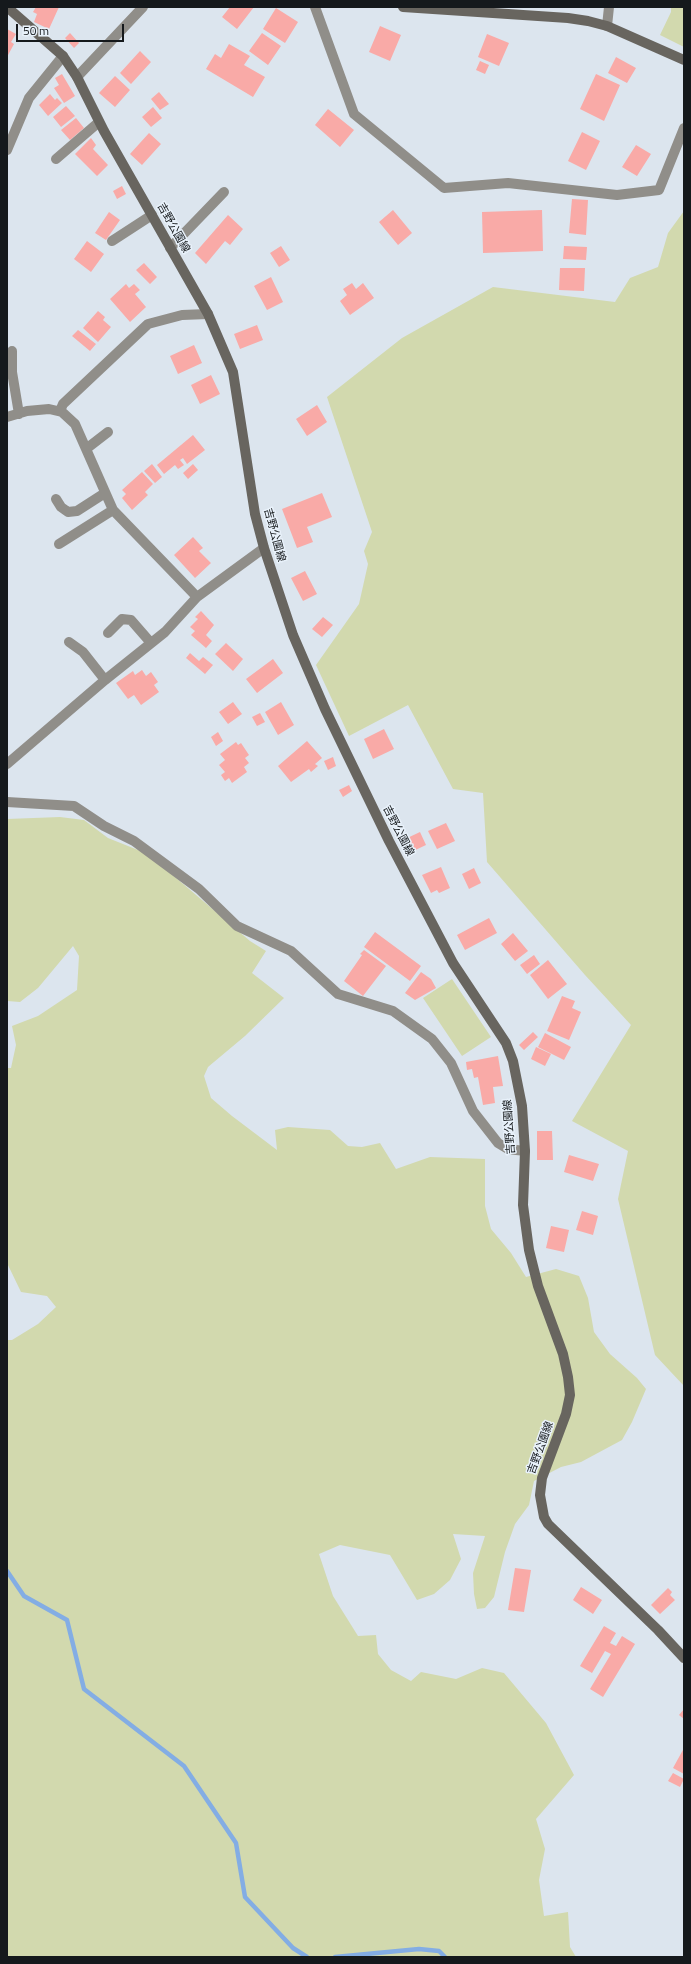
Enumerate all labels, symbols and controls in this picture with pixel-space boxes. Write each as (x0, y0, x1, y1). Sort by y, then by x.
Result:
scale bar (18, 16, 126, 42)
text: 50 m (23, 21, 49, 40)
street label: 吉野公園線 (154, 201, 192, 255)
street label: 吉野公園線 (261, 507, 287, 563)
street label: 吉野公園線 (380, 804, 416, 858)
street label: 吉野公園線 (501, 1099, 519, 1155)
street label: 吉野公園線 (525, 1420, 557, 1476)

